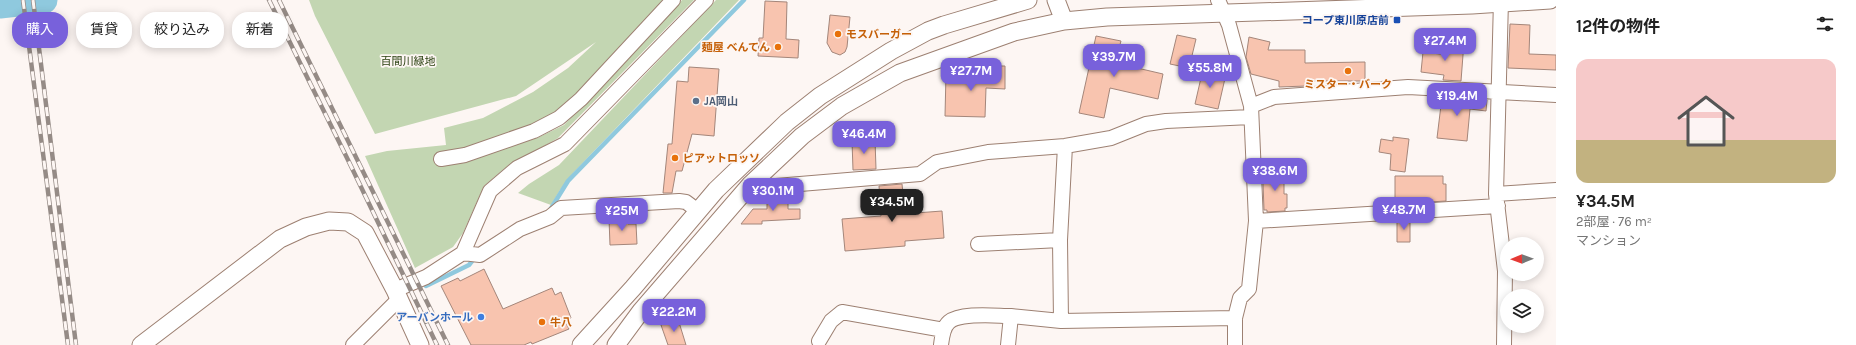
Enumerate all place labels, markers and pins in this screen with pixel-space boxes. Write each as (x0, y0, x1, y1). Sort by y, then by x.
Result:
place label: コープ東川原店前 (1302, 14, 1389, 27)
marker: コープ東川原店前 (1392, 15, 1402, 25)
place label: モスバーガー (846, 28, 912, 41)
pin: ¥27.4M (1412, 28, 1478, 62)
marker: モスバーガー (833, 29, 843, 39)
place label: 麺屋 べんてん (701, 41, 770, 54)
marker: 麺屋 べんてん (773, 42, 783, 52)
pin: ¥39.7M (1081, 44, 1147, 78)
pin: ¥55.8M (1177, 55, 1243, 89)
pin: ¥27.7M (938, 58, 1004, 92)
marker: ミスター・バーク (1343, 66, 1353, 76)
place label: ミスター・バーク (1304, 78, 1392, 91)
pin: ¥19.4M (1424, 83, 1490, 117)
place label: JA岡山 (704, 95, 738, 108)
marker: JA岡山 (691, 96, 701, 106)
pin: ¥46.4M (831, 121, 897, 155)
place label: ピアットロッソ (683, 152, 760, 165)
marker: ピアットロッソ (670, 153, 680, 163)
pin: ¥38.6M (1242, 158, 1308, 192)
pin: ¥30.1M (740, 178, 806, 212)
pin: ¥34.5M (859, 189, 925, 223)
pin: ¥48.7M (1371, 197, 1437, 231)
pin: ¥25M (598, 198, 646, 232)
pin: ¥22.2M (641, 299, 707, 333)
place label: アーバンホール (396, 311, 473, 324)
marker: アーバンホール (476, 312, 486, 322)
place label: 牛八 (550, 316, 572, 329)
marker: 牛八 (537, 317, 547, 327)

